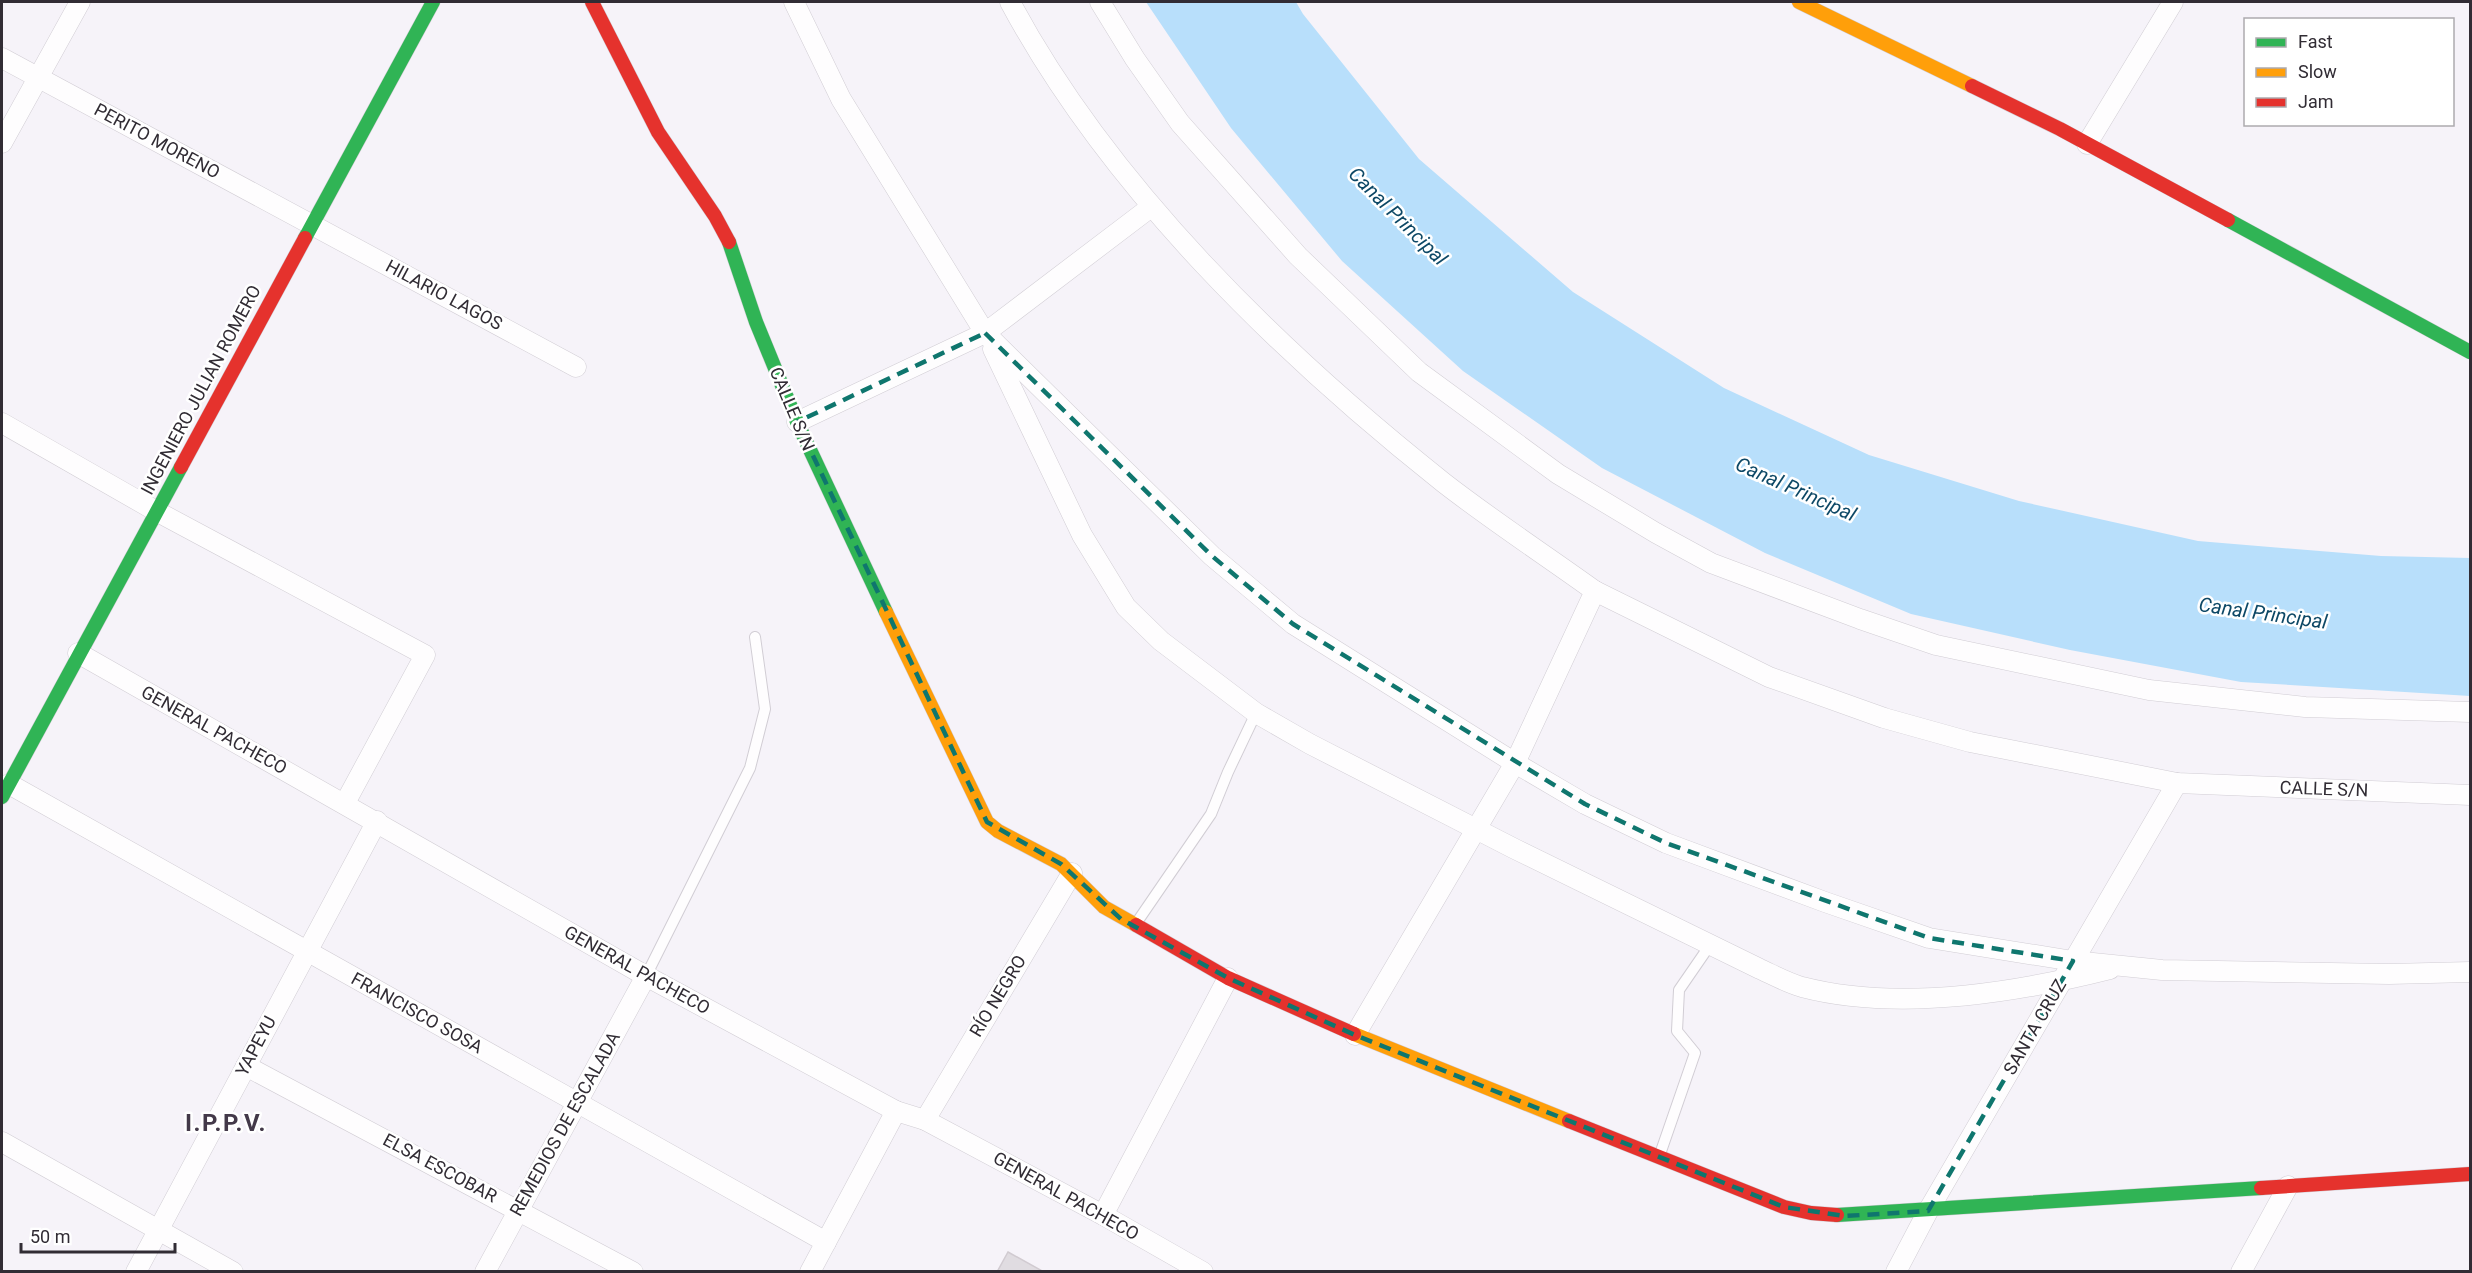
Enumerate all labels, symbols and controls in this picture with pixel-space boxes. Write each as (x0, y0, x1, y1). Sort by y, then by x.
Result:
legend (2244, 18, 2454, 126)
text: Fast (2298, 31, 2333, 52)
text: Slow (2298, 61, 2337, 82)
text: Jam (2298, 91, 2334, 112)
street label: PERITO MORENO (91, 99, 224, 183)
water label: Canal Principal (1344, 162, 1452, 270)
street label: HILARIO LAGOS (382, 255, 506, 334)
street label: INGENIERO JULIAN ROMERO (136, 281, 265, 498)
street label: CALLE S/N (766, 364, 819, 454)
water label: Canal Principal (1732, 452, 1860, 526)
water label: Canal Principal (2197, 592, 2329, 634)
street label: GENERAL PACHECO (138, 681, 291, 778)
street label: CALLE S/N (2279, 776, 2369, 801)
street label: GENERAL PACHECO (561, 921, 714, 1018)
street label: RÍO NEGRO (965, 951, 1030, 1040)
street label: FRANCISCO SOSA (348, 968, 487, 1057)
street label: SANTA CRUZ (1999, 975, 2070, 1078)
street label: YAPEYU (231, 1012, 280, 1079)
street label: REMEDIOS DE ESCALADA (505, 1028, 624, 1220)
district label: I.P.P.V. (185, 1109, 267, 1137)
street label: ELSA ESCOBAR (380, 1129, 501, 1206)
street label: GENERAL PACHECO (990, 1147, 1143, 1244)
scale bar (21, 1216, 176, 1254)
text: 50 m (30, 1226, 70, 1247)

